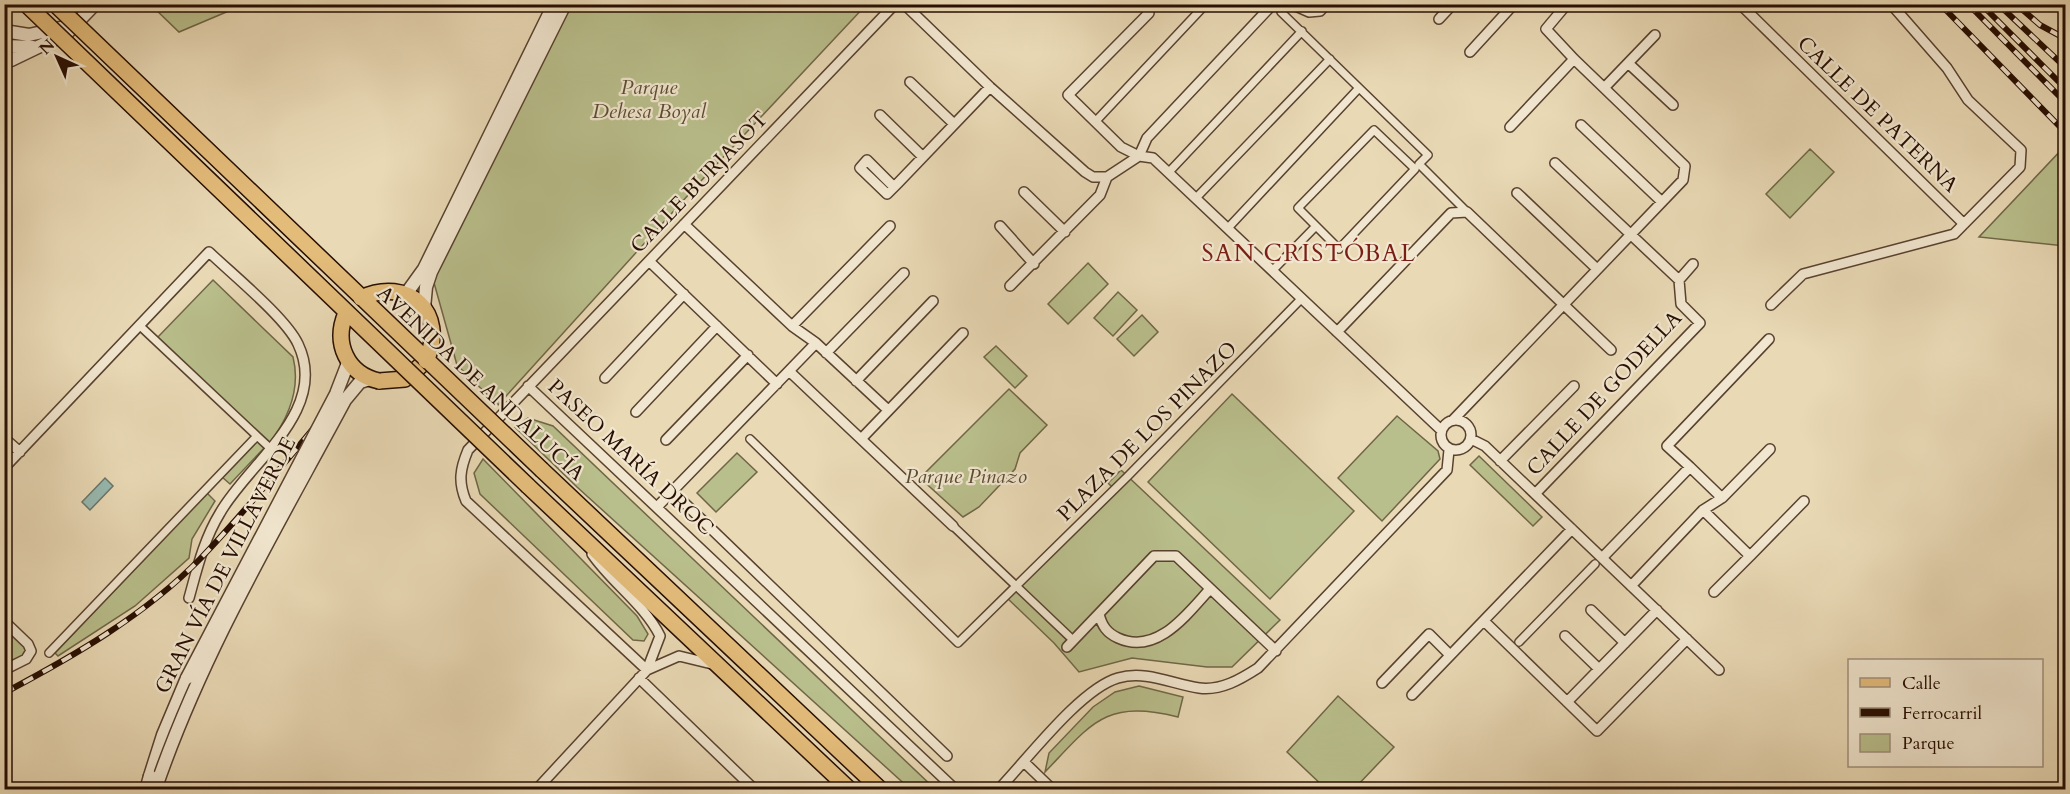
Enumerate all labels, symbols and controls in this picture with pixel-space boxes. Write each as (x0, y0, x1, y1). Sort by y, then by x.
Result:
north arrow (27, 27, 87, 87)
street label: CALLE DE PATERNA (1791, 30, 1965, 199)
text: N (34, 34, 60, 60)
park label: Parque Dehesa Boyal (592, 73, 707, 126)
street label: CALLE BURJASOT (624, 105, 775, 260)
district label: SAN CRISTÓBAL (1202, 237, 1416, 270)
street label: AVENIDA DE ANDALUCÍA (370, 279, 591, 488)
street label: CALLE DE GODELLA (1520, 304, 1689, 482)
street label: PLAZA DE LOS PINAZO (1051, 335, 1244, 528)
street label: PASEO MARÍA DROC (541, 373, 720, 542)
street label: GRAN VÍA DE VILLAVERDE (148, 432, 303, 699)
park label: Parque Pinazo (905, 462, 1027, 491)
legend (1848, 659, 2043, 767)
text: Calle (1902, 671, 1941, 696)
text: Ferrocarril (1902, 701, 1982, 726)
text: Parque (1902, 731, 1955, 756)

